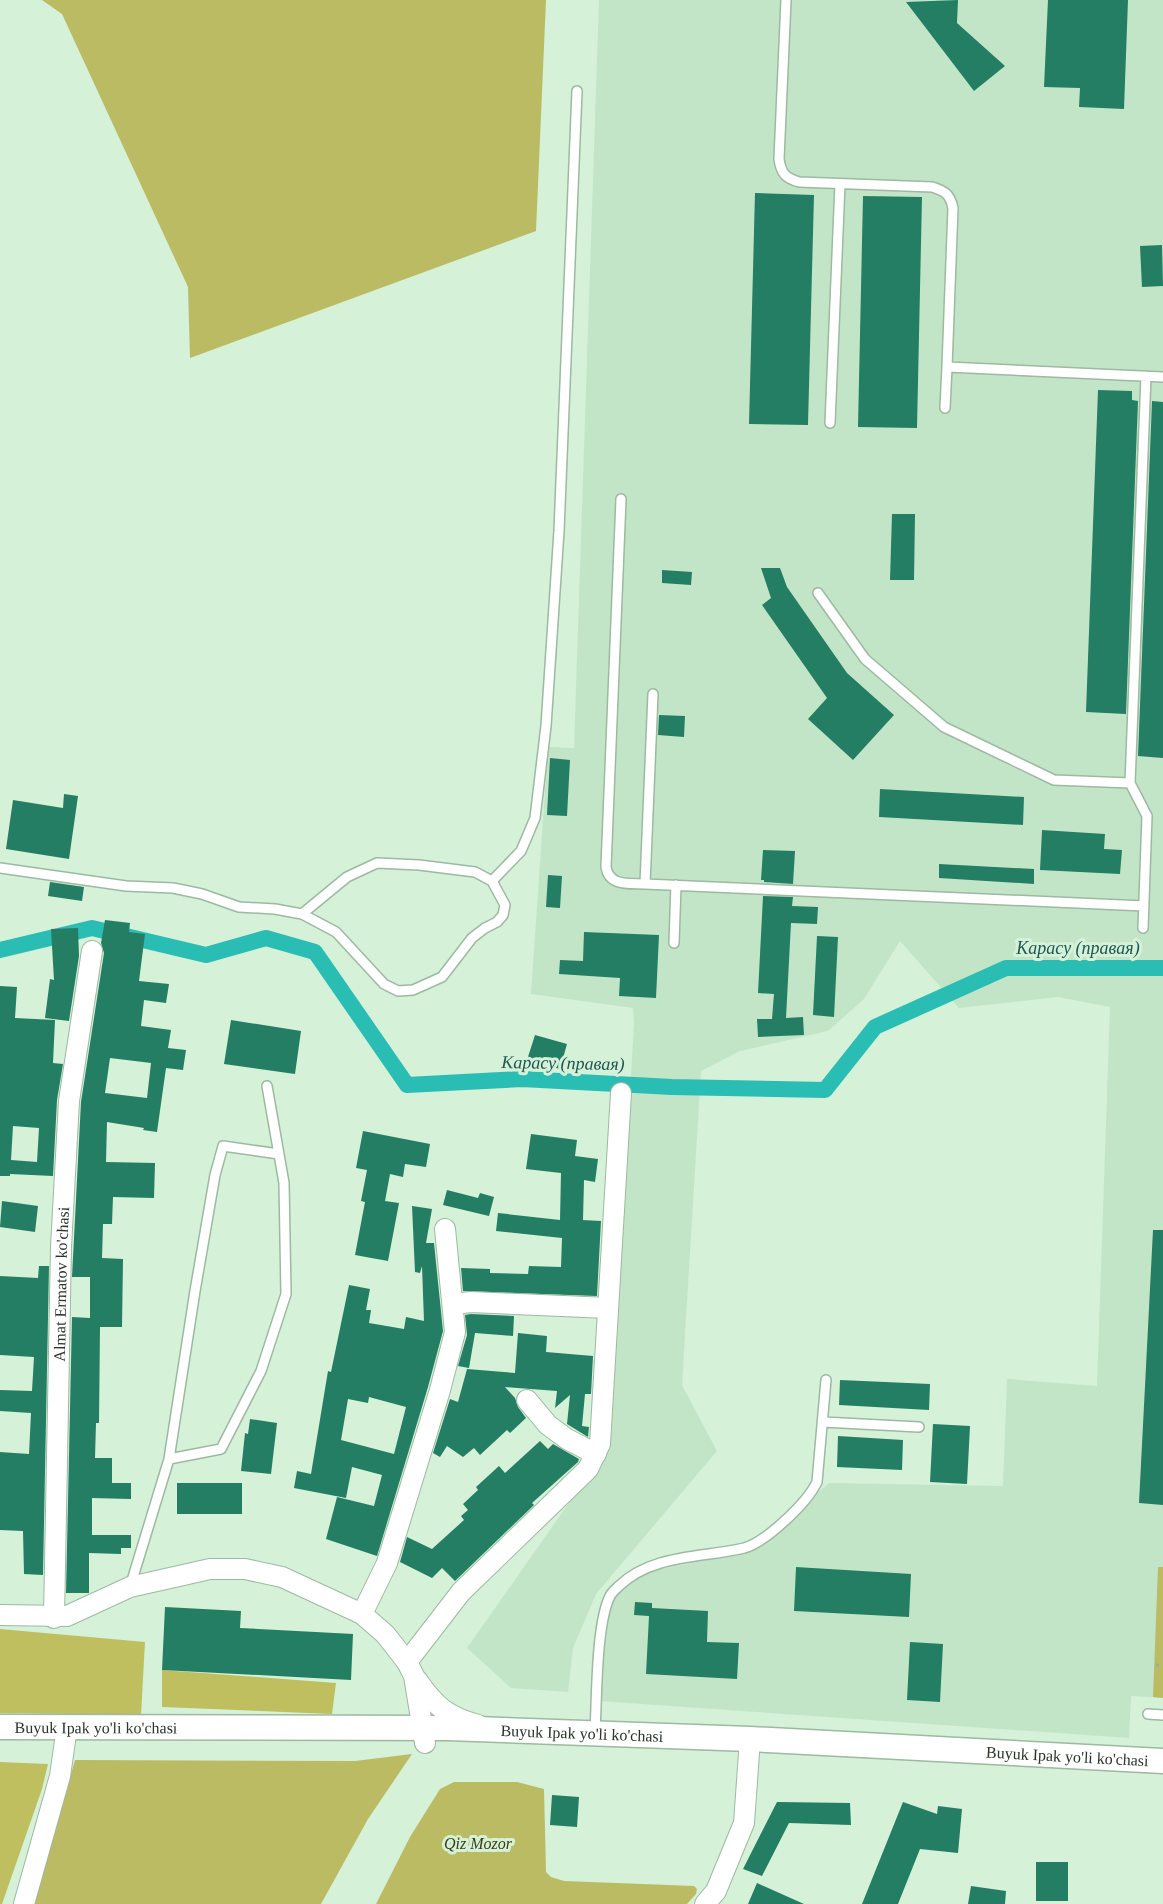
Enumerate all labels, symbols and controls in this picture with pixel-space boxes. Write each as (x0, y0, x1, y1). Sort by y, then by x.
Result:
water label: Карасу (правая) (1015, 938, 1140, 959)
water label: Карасу (правая) (500, 1052, 625, 1075)
street label: Almat Ermatov ko'chasi (50, 1206, 72, 1362)
street label: Buyuk Ipak yo'li ko'chasi (15, 1719, 178, 1737)
street label: Buyuk Ipak yo'li ko'chasi (500, 1721, 664, 1744)
street label: Buyuk Ipak yo'li ko'chasi (986, 1743, 1150, 1769)
park label: Qiz Mozor (444, 1835, 513, 1852)

